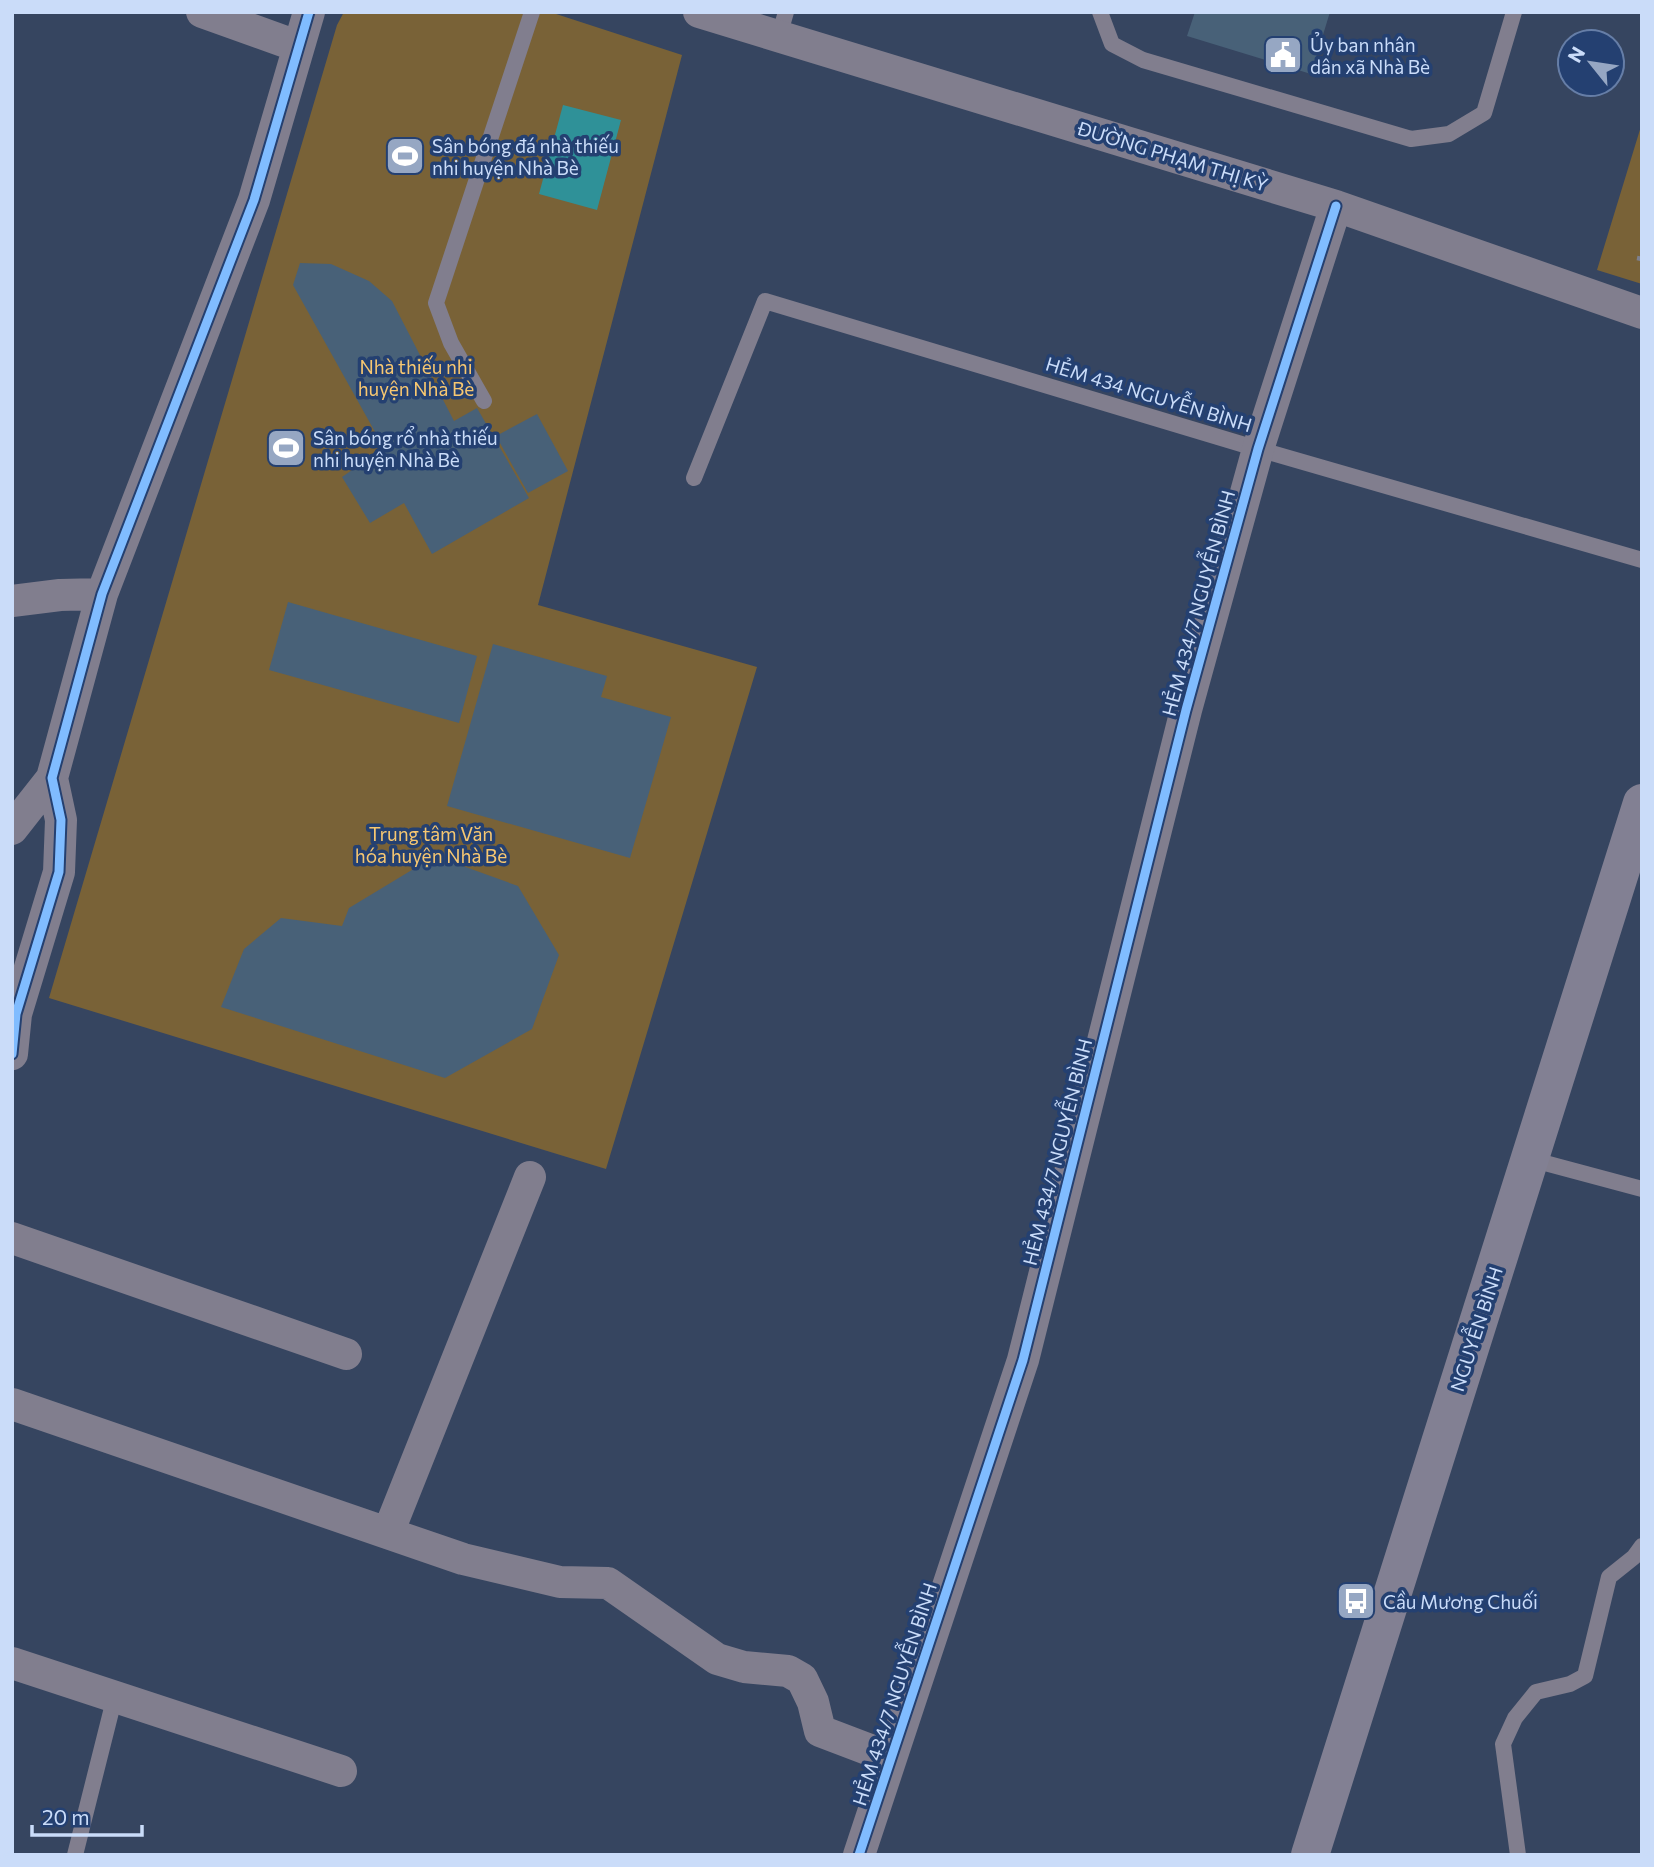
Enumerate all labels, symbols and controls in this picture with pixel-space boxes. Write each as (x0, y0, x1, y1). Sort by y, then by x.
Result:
north arrow (1556, 28, 1626, 98)
place label: Ủy ban nhân dân xã Nhà Bè (1310, 32, 1430, 78)
public building icon: Ủy ban nhân dân xã Nhà Bè (1262, 34, 1304, 76)
text: N (1562, 42, 1589, 66)
street label: ĐƯỜNG PHẠM THỊ KỲ (1074, 115, 1271, 196)
place label: Sân bóng đá nhà thiếu nhi huyện Nhà Bè (432, 134, 619, 179)
sports icon: Sân bóng đá nhà thiếu nhi huyện Nhà Bè (384, 135, 426, 177)
street label: HẺM 434 NGUYỄN BÌNH (1043, 349, 1256, 436)
park label: Nhà thiếu nhi huyện Nhà Bè (358, 355, 474, 400)
place label: Sân bóng rổ nhà thiếu nhi huyện Nhà Bè (313, 426, 498, 471)
sports icon: Sân bóng rổ nhà thiếu nhi huyện Nhà Bè (265, 427, 307, 469)
street label: HẺM 434/7 NGUYỄN BÌNH (1154, 487, 1239, 719)
park label: Trung tâm Văn hóa huyện Nhà Bè (355, 822, 507, 867)
street label: HẺM 434/7 NGUYỄN BÌNH (1015, 1035, 1096, 1268)
street label: NGUYỄN BÌNH (1442, 1263, 1507, 1394)
street label: HẺM 434/7 NGUYỄN BÌNH (844, 1579, 941, 1808)
bus stop icon: Cầu Mương Chuối (1335, 1580, 1377, 1622)
place label: Cầu Mương Chuối (1383, 1590, 1538, 1613)
scale bar (32, 1794, 142, 1838)
text: 20 m (42, 1804, 90, 1829)

